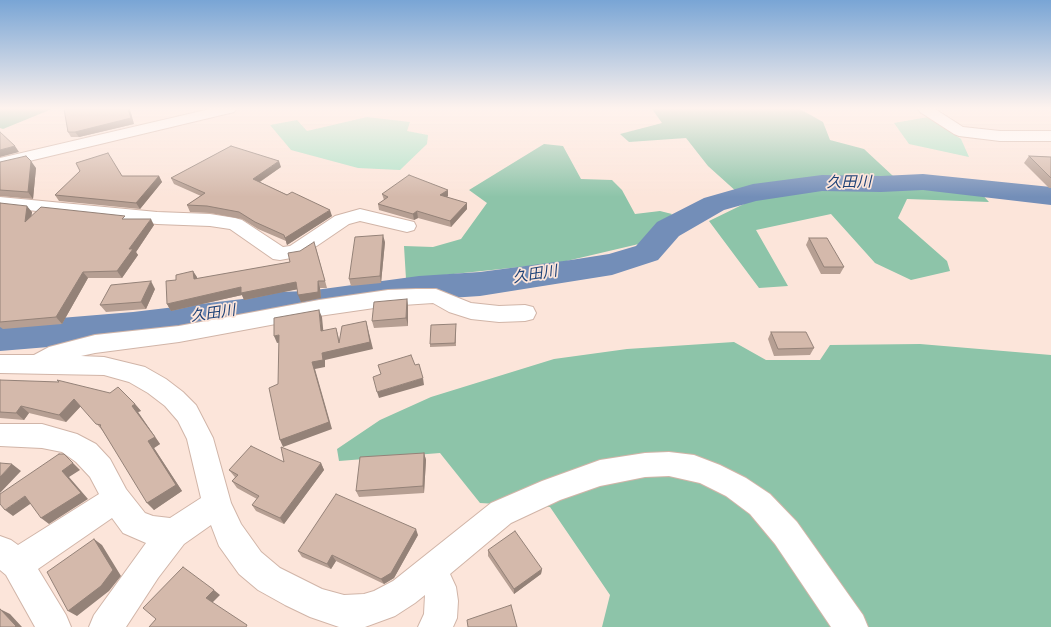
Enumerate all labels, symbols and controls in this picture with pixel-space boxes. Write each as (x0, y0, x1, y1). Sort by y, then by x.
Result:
water label: 久田川 (826, 174, 872, 192)
water label: 久田川 (511, 263, 559, 287)
water label: 久田川 (189, 302, 237, 326)

